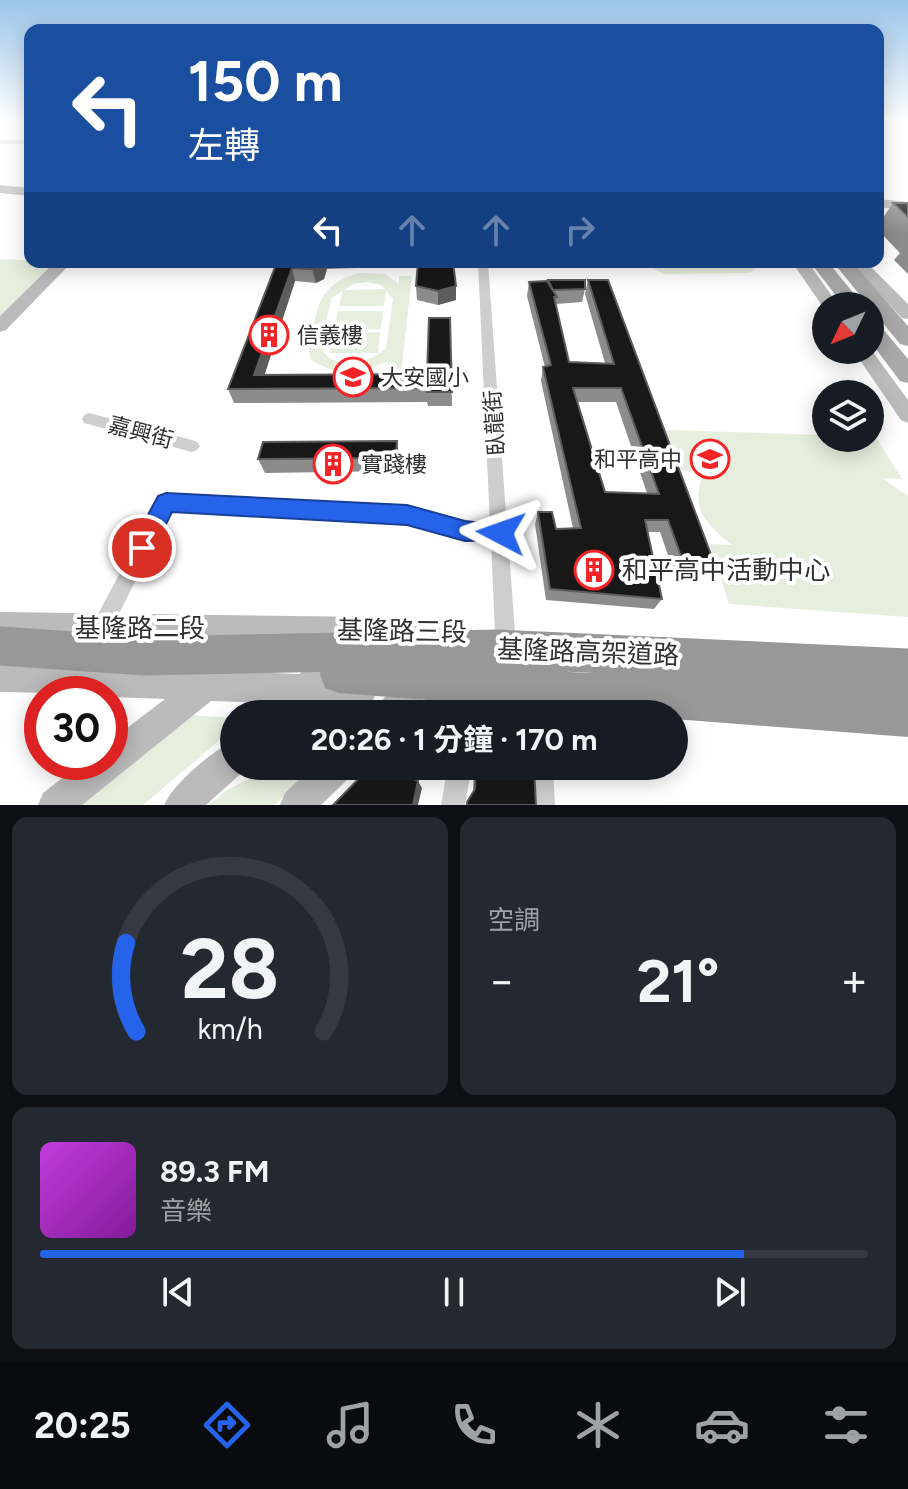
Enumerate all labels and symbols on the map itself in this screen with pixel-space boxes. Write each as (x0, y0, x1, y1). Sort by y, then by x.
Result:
north arrow (812, 292, 884, 364)
building icon: 信義樓 (248, 314, 290, 356)
place label: 信義樓 (297, 322, 363, 349)
school or university icon: 大安國小 (332, 356, 374, 398)
place label: 大安國小 (381, 364, 469, 391)
street label: 臥龍街 (479, 389, 510, 457)
street label: 嘉興街 (105, 411, 176, 454)
school or university icon: 和平高中 (689, 438, 731, 480)
building icon: 實踐樓 (312, 443, 354, 485)
place label: 和平高中 (594, 446, 682, 473)
place label: 實踐樓 (361, 451, 427, 478)
position arrow (459, 491, 543, 575)
pin (108, 514, 176, 582)
building icon: 和平高中活動中心 (573, 549, 615, 591)
place label: 和平高中活動中心 (622, 554, 830, 586)
street label: 基隆路二段 (75, 612, 205, 644)
street label: 基隆路三段 (337, 614, 467, 648)
street label: 基隆路高架道路 (496, 633, 680, 671)
speed limit sign: 30 (24, 676, 128, 780)

